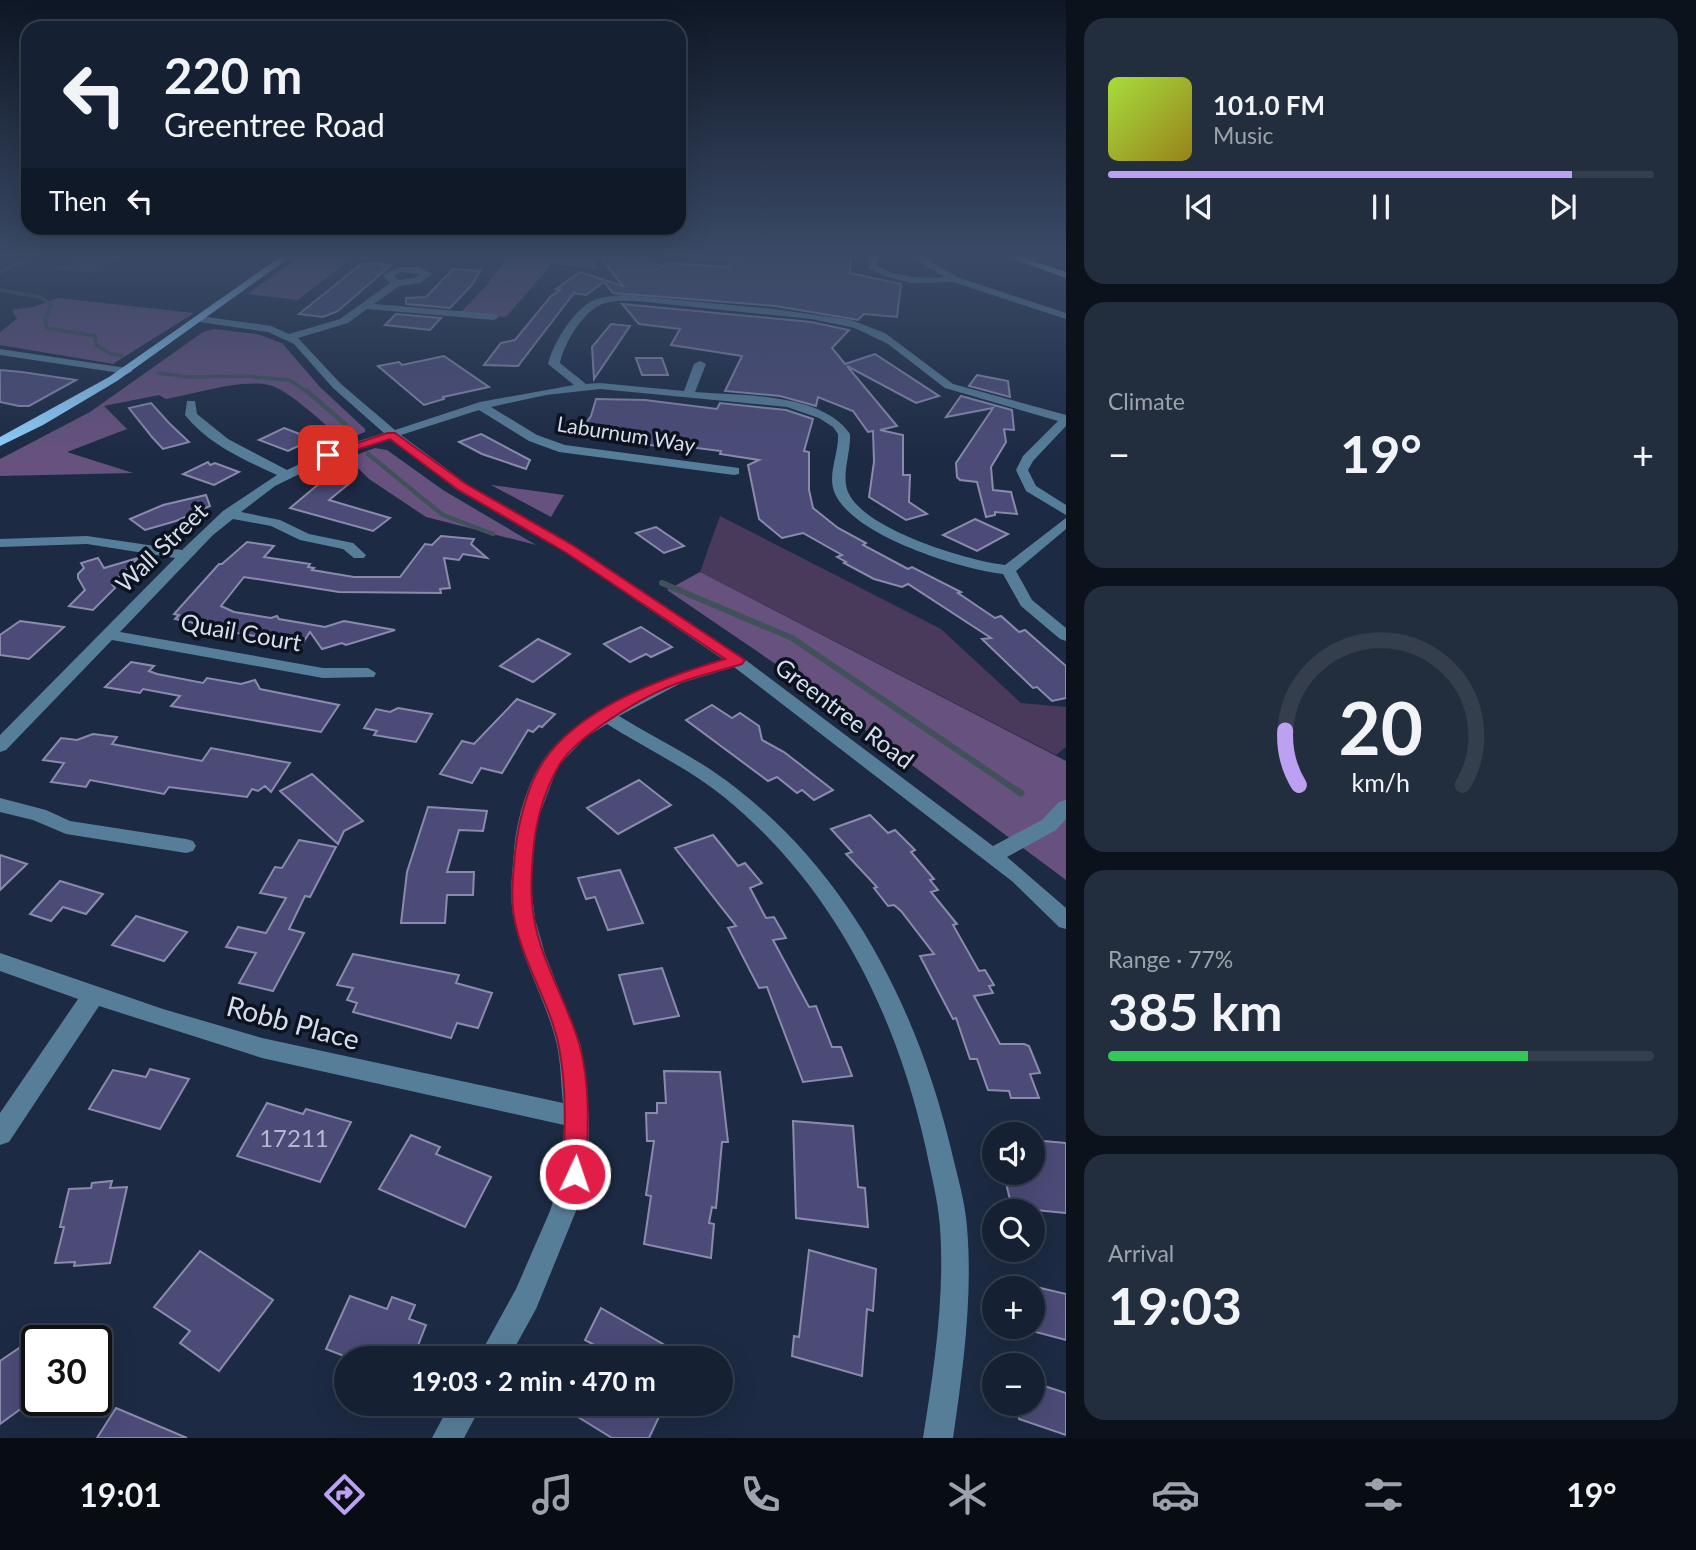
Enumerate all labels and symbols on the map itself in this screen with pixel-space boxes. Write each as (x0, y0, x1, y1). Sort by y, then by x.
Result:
street label: Laburnum Way (555, 410, 697, 457)
pin (298, 425, 358, 485)
street label: Wall Street (109, 496, 213, 598)
street label: Quail Court (179, 607, 304, 656)
street label: Greentree Road (770, 651, 920, 774)
street label: Robb Place (223, 988, 363, 1056)
house number: 17211 (259, 1123, 329, 1152)
position arrow (538, 1137, 612, 1211)
speed limit sign: 30 (21, 1325, 112, 1416)

